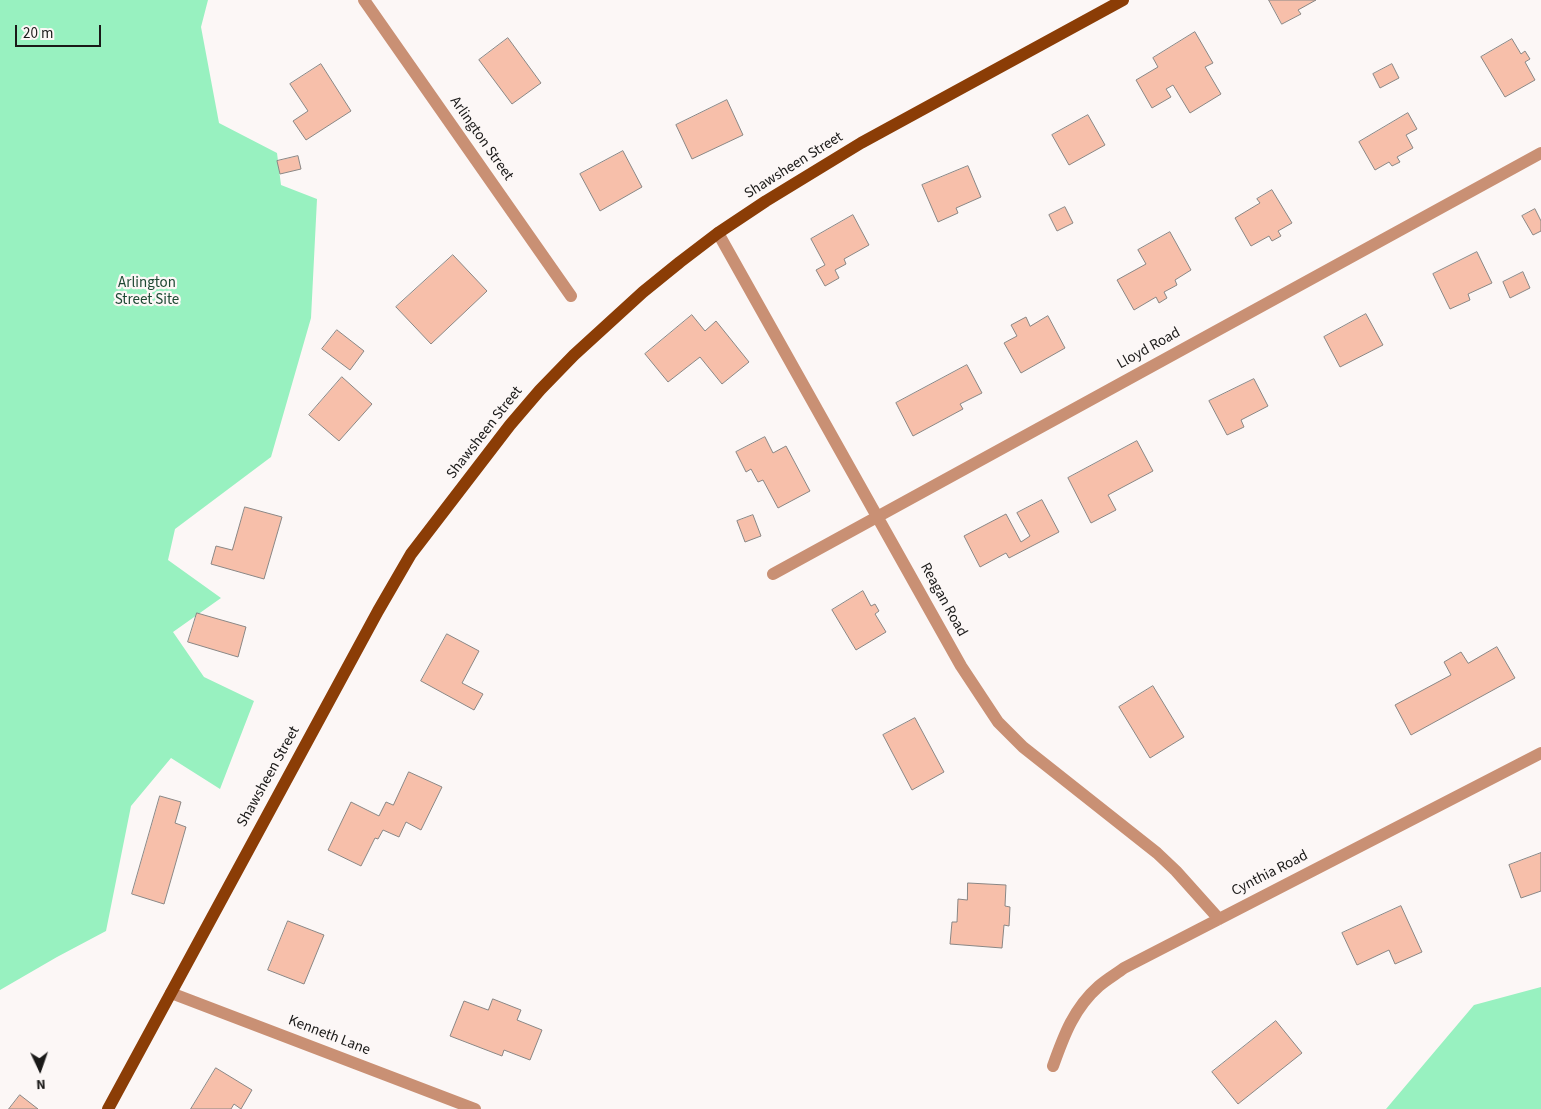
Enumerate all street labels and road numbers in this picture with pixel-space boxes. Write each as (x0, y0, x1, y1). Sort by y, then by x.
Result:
street label: Arlington Street (445, 94, 517, 184)
street label: Shawsheen Street (741, 129, 847, 203)
street label: Lloyd Road (1114, 324, 1184, 374)
street label: Shawsheen Street (443, 383, 527, 483)
street label: Reagan Road (915, 560, 971, 640)
street label: Shawsheen Street (234, 723, 304, 831)
street label: Cynthia Road (1229, 847, 1311, 901)
street label: Kenneth Lane (285, 1012, 373, 1060)

